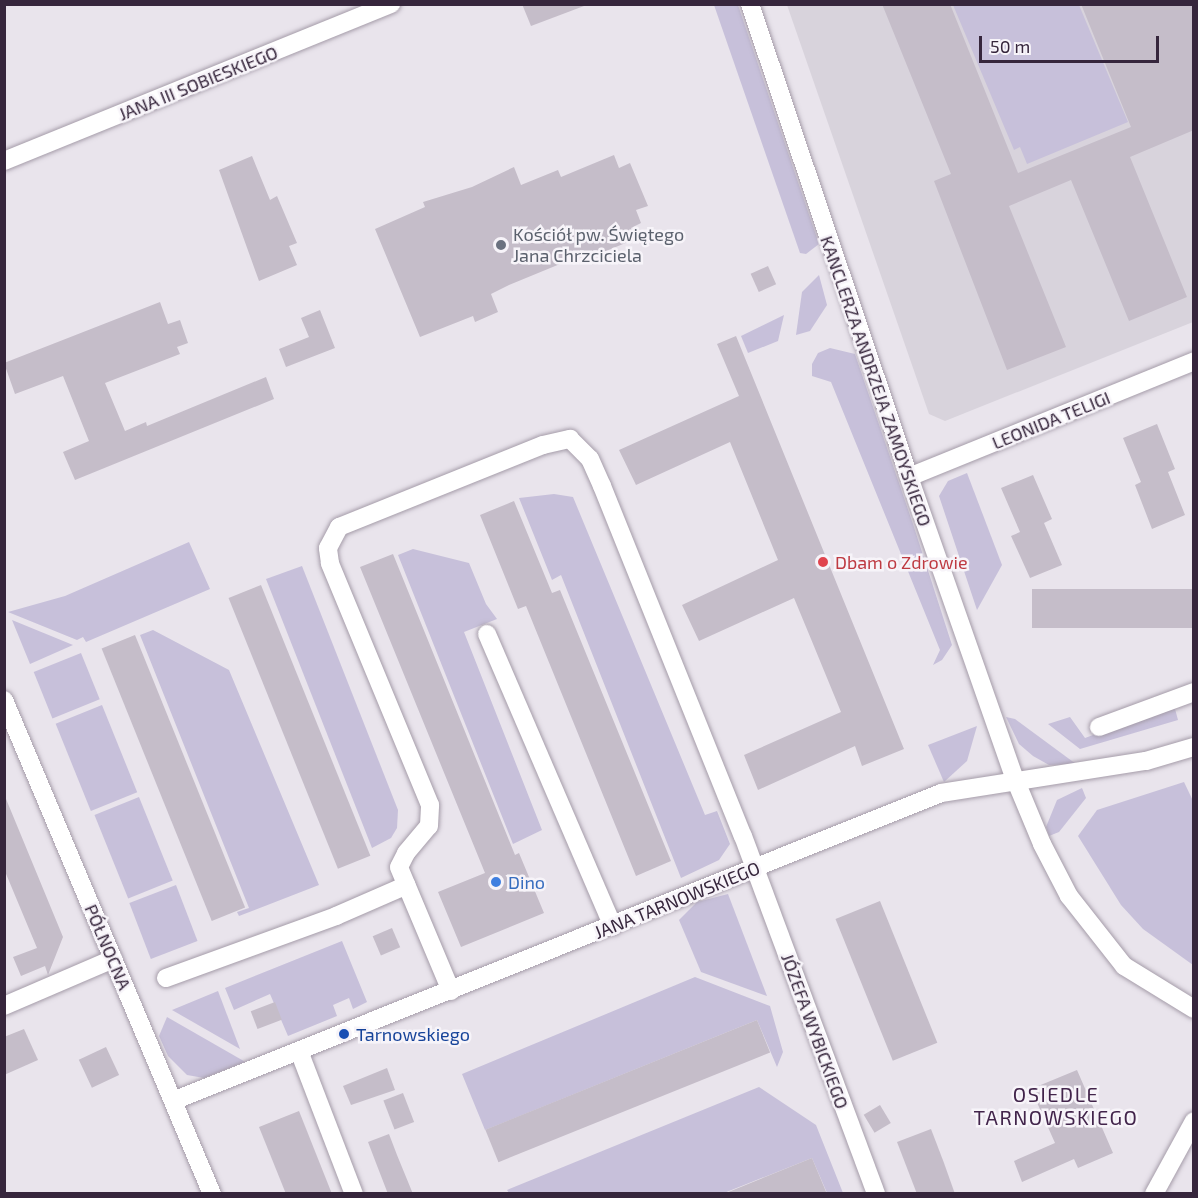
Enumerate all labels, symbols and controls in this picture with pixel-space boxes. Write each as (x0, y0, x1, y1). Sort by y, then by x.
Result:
scale bar (982, 24, 1162, 62)
text: 50 m (990, 35, 1030, 57)
street label: JANA III SOBIESKIEGO (115, 41, 281, 125)
place label: Kościół pw. Świętego Jana Chrzciciela (513, 224, 685, 266)
street label: KANCLERZA ANDRZEJA ZAMOYSKIEGO (816, 232, 936, 530)
marker: Kościół pw. Świętego Jana Chrzciciela (494, 238, 508, 252)
street label: LEONIDA TELIGI (988, 386, 1114, 454)
place label: Dbam o Zdrowie (835, 551, 968, 573)
marker: Dbam o Zdrowie (816, 555, 830, 569)
street label: JANA TARNOWSKIEGO (591, 857, 763, 943)
place label: Dino (508, 871, 545, 893)
marker: Dino (489, 875, 503, 889)
street label: PÓŁNOCNA (80, 901, 136, 993)
street label: JÓZEFA WYBICKIEGO (777, 950, 853, 1112)
place label: Tarnowskiego (356, 1023, 470, 1045)
marker: Tarnowskiego (337, 1027, 351, 1041)
district label: OSIEDLE TARNOWSKIEGO (974, 1083, 1138, 1130)

